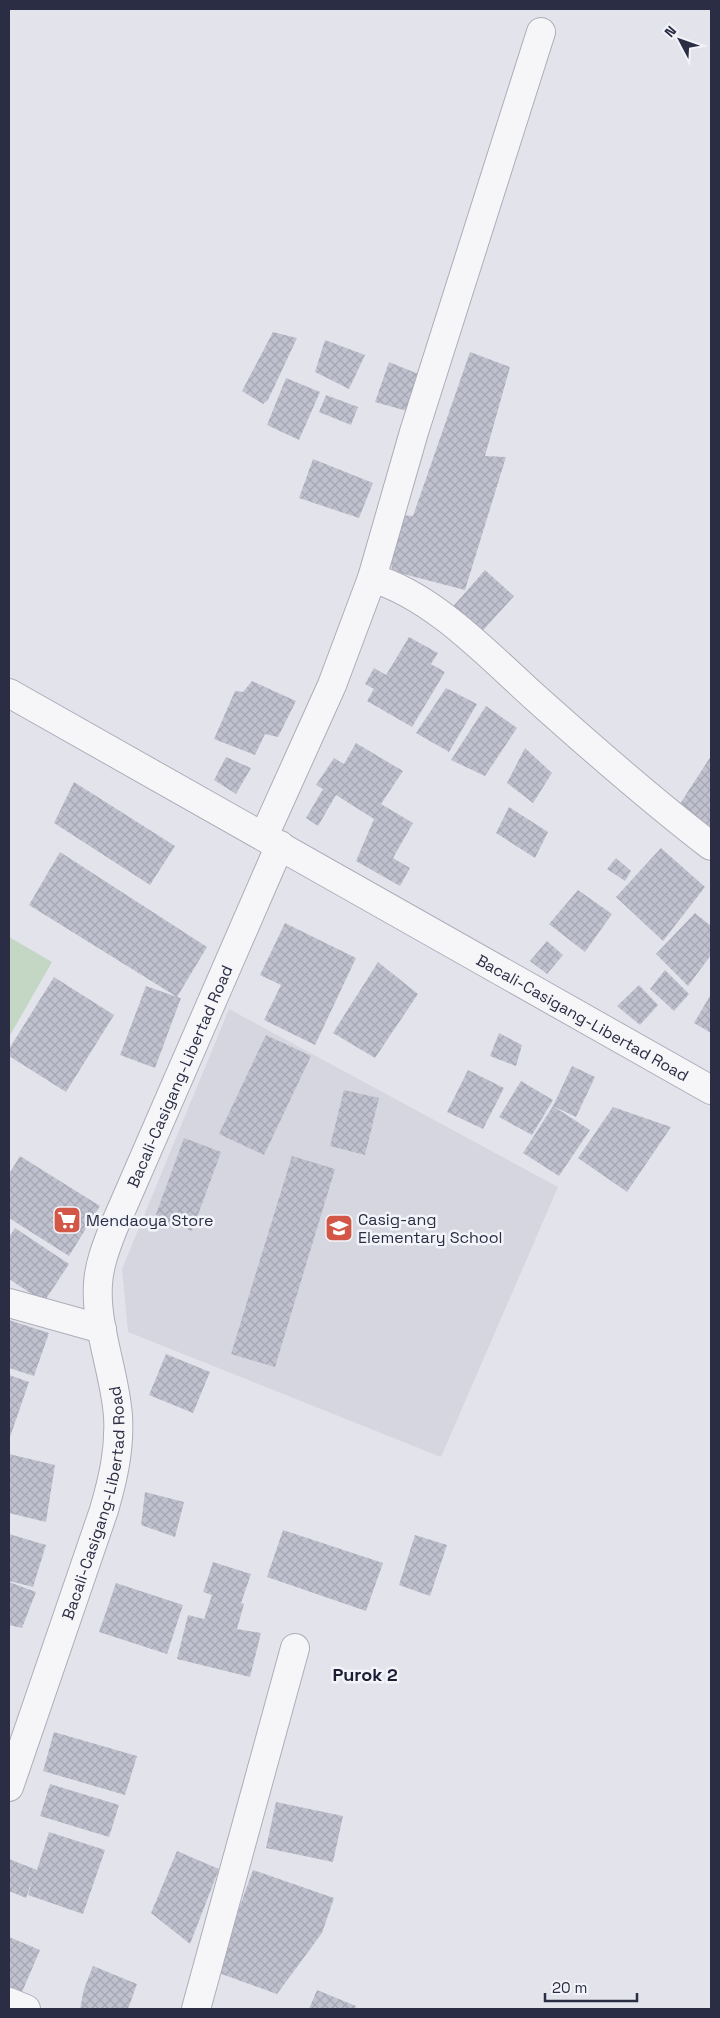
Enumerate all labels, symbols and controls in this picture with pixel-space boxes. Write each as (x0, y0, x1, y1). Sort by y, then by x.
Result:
north arrow (655, 15, 705, 65)
text: N (660, 22, 680, 41)
street label: Bacali-Casigang-Libertad Road (473, 949, 693, 1086)
street label: Bacali-Casigang-Libertad Road (122, 962, 237, 1191)
supermarket icon: Mendaoya Store (52, 1205, 82, 1235)
place label: Casig-ang Elementary School (358, 1209, 503, 1248)
place label: Mendaoya Store (86, 1210, 213, 1231)
school or university icon: Casig-ang Elementary School (324, 1213, 354, 1243)
street label: Bacali-Casigang-Libertad Road (57, 1384, 129, 1622)
district label: Purok 2 (332, 1663, 398, 1686)
scale bar (545, 1970, 638, 2002)
text: 20 m (552, 1978, 587, 1997)

